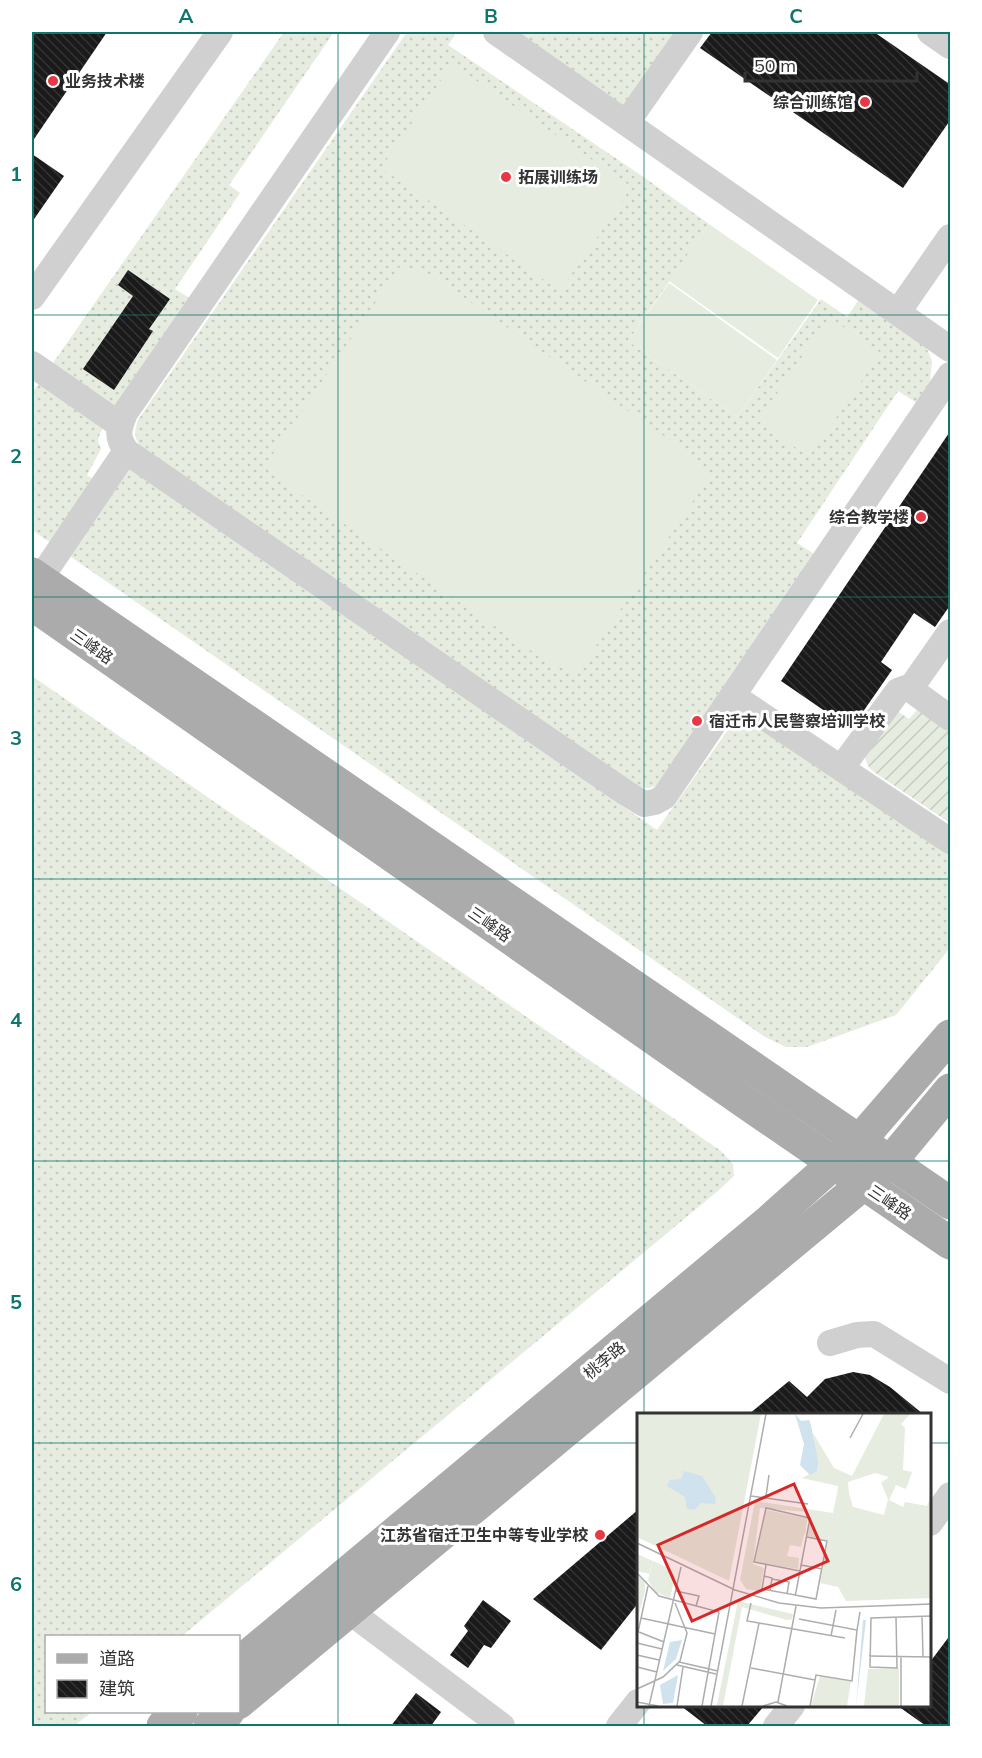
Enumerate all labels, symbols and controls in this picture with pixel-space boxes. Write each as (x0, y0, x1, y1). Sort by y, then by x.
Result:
text: A (179, 3, 194, 28)
text: B (484, 3, 498, 28)
text: C (789, 3, 803, 28)
scale bar (745, 45, 918, 83)
text: 50 m (754, 54, 796, 77)
place label: 业务技术楼 (65, 71, 145, 91)
marker: 业务技术楼 (46, 74, 60, 88)
place label: 综合训练馆 (773, 92, 853, 112)
marker: 综合训练馆 (858, 95, 872, 109)
text: 1 (10, 161, 22, 186)
place label: 拓展训练场 (518, 167, 598, 187)
marker: 拓展训练场 (499, 170, 513, 184)
text: 2 (10, 443, 22, 468)
place label: 综合教学楼 (829, 507, 909, 527)
marker: 综合教学楼 (914, 510, 928, 524)
street label: 三峰路 (67, 624, 117, 668)
place label: 宿迁市人民警察培训学校 (709, 711, 886, 731)
marker: 宿迁市人民警察培训学校 (690, 714, 704, 728)
text: 3 (10, 725, 22, 750)
street label: 三峰路 (465, 902, 515, 946)
text: 4 (10, 1007, 22, 1032)
street label: 三峰路 (865, 1180, 915, 1224)
text: 5 (10, 1289, 22, 1314)
street label: 桃李路 (579, 1337, 629, 1383)
inset map (637, 1413, 931, 1707)
place label: 江苏省宿迁卫生中等专业学校 (380, 1525, 589, 1545)
marker: 江苏省宿迁卫生中等专业学校 (593, 1528, 607, 1542)
text: 6 (10, 1571, 22, 1596)
legend (45, 1635, 240, 1713)
text: 道路 (99, 1647, 135, 1670)
text: 建筑 (99, 1677, 135, 1700)

